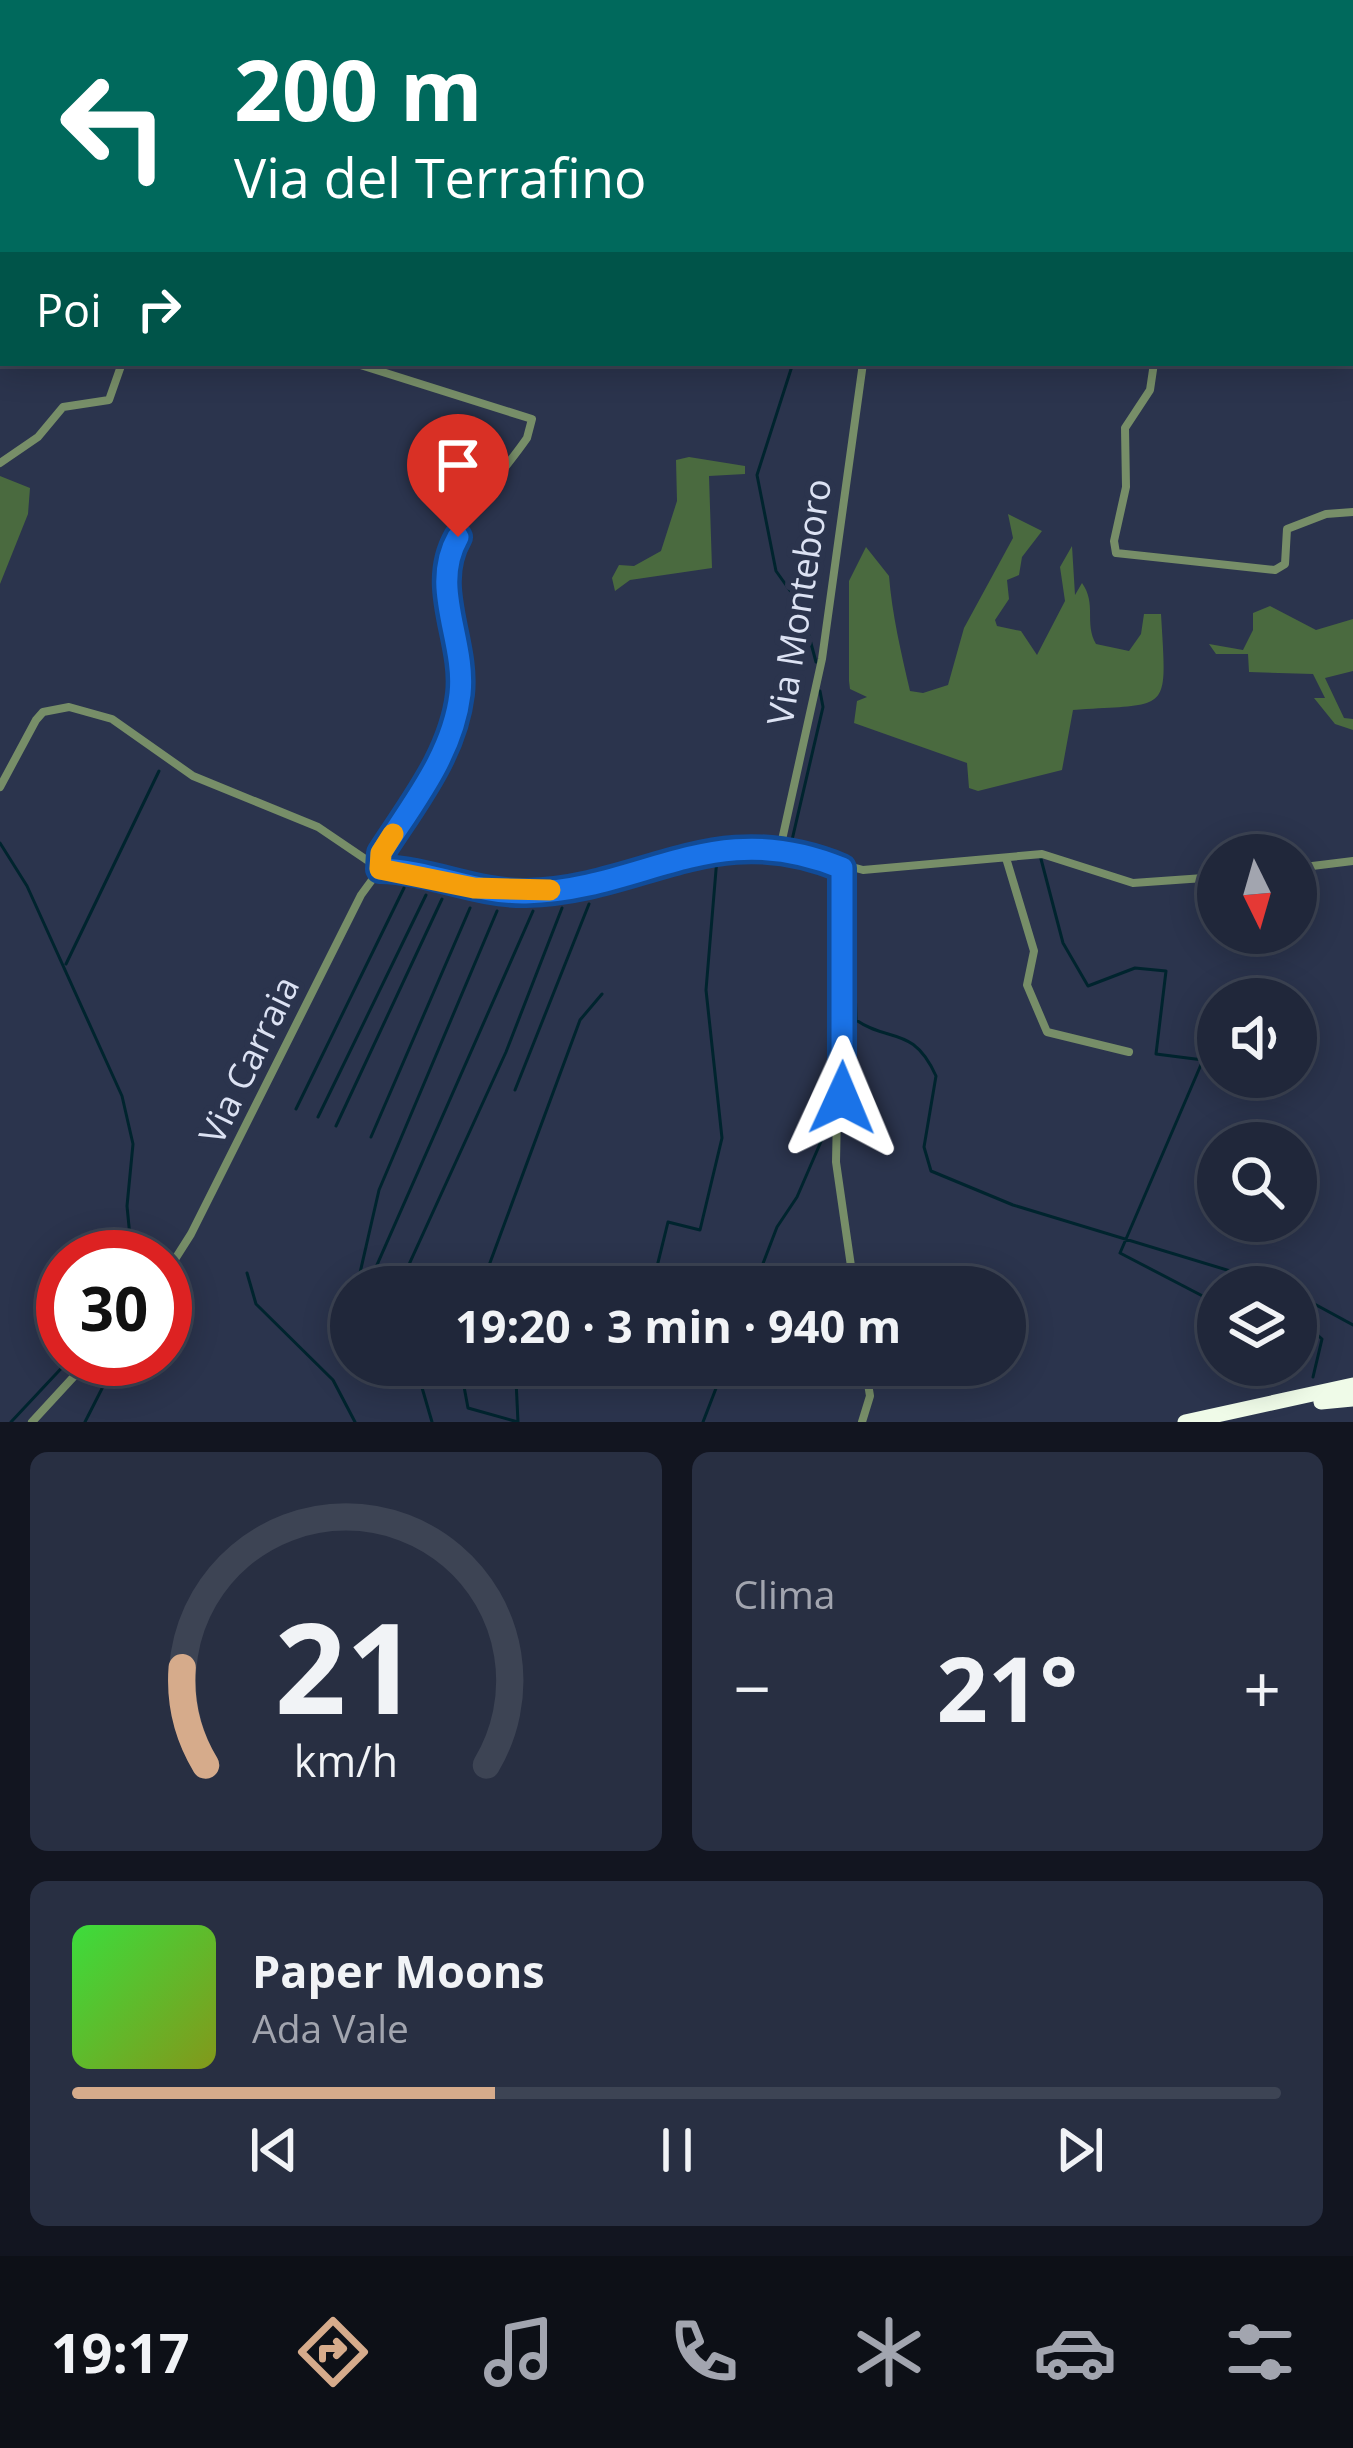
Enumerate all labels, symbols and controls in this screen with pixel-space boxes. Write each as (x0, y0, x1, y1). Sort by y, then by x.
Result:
text: 200 m (234, 31, 482, 146)
icon: left (36, 48, 192, 204)
text: Via del Terrafino (234, 140, 647, 214)
icon: right (126, 276, 192, 342)
text: Poi (36, 279, 102, 340)
pin (407, 414, 509, 537)
icon: arrive (425, 432, 491, 498)
street label: Via Monteboro (755, 475, 842, 729)
north arrow (1197, 834, 1317, 954)
map controls (1197, 834, 1317, 1386)
street label: Via Carraia (187, 968, 310, 1152)
button: sound (1197, 978, 1317, 1098)
position arrow (779, 1035, 905, 1161)
button: search (1197, 1122, 1317, 1242)
speed limit sign: 30 (36, 1230, 192, 1386)
button: layers (1197, 1266, 1317, 1386)
text: 19:20 · 3 min · 940 m (455, 1295, 901, 1356)
text: Clima (734, 1567, 836, 1620)
text: 21 (274, 1581, 417, 1751)
text: 21° (937, 1626, 1078, 1748)
text: − (734, 1642, 771, 1732)
text: + (1243, 1642, 1281, 1732)
text: km/h (294, 1730, 398, 1789)
text: Paper Moons (252, 1940, 545, 2001)
text: Ada Vale (252, 2001, 409, 2054)
icon: previous (241, 2117, 307, 2183)
icon: pause (644, 2117, 710, 2183)
icon: next (1047, 2117, 1113, 2183)
icon: directions (291, 2310, 375, 2394)
icon: music (477, 2310, 561, 2394)
icon: phone (662, 2310, 746, 2394)
icon: climate (847, 2310, 931, 2394)
icon: car (1033, 2310, 1117, 2394)
icon: filters (1218, 2310, 1302, 2394)
text: 19:17 (51, 2315, 190, 2389)

